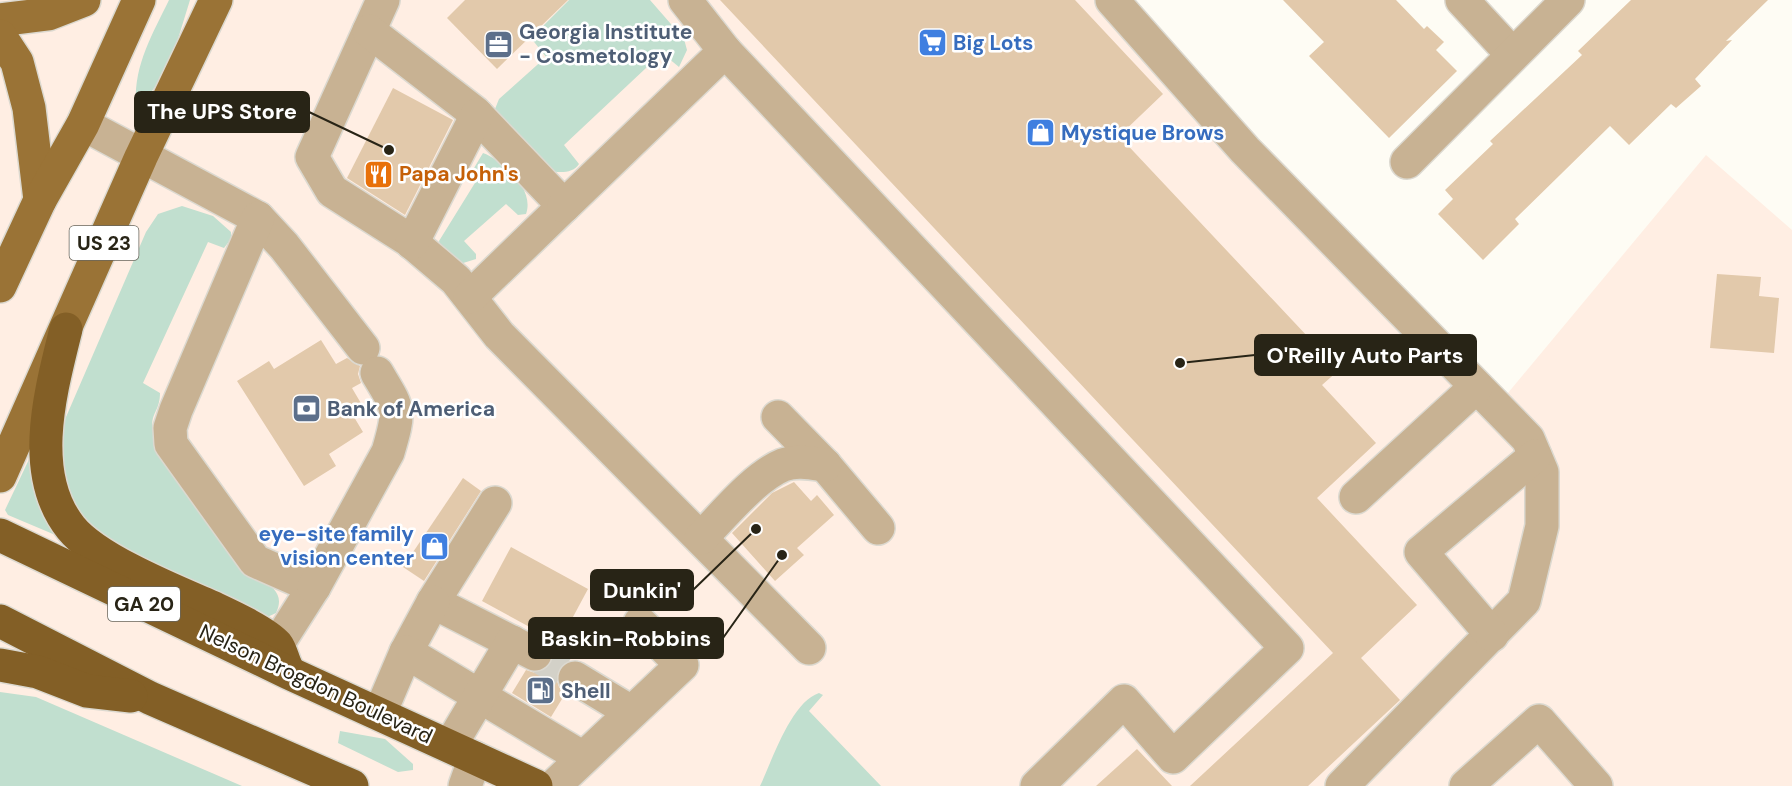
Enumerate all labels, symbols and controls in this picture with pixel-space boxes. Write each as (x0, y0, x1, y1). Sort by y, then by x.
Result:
place label: Georgia Institute - Cosmetology (519, 18, 693, 70)
supermarket icon: Big Lots (916, 27, 948, 59)
office icon: Georgia Institute - Cosmetology (482, 28, 514, 60)
place label: Big Lots (953, 29, 1034, 57)
callout: The UPS Store (135, 92, 309, 132)
text: The UPS Store (147, 97, 297, 126)
shop icon: Mystique Brows (1024, 117, 1056, 149)
place label: Mystique Brows (1061, 119, 1224, 147)
restaurant icon: Papa John's (362, 158, 394, 190)
place label: Papa John's (399, 160, 519, 188)
road number: US 23 (70, 226, 138, 260)
callout: O'Reilly Auto Parts (1255, 335, 1476, 375)
text: O'Reilly Auto Parts (1267, 341, 1463, 370)
bank icon: Bank of America (290, 393, 322, 425)
place label: Bank of America (327, 395, 495, 423)
place label: eye-site family vision center (259, 520, 414, 572)
shop icon: eye-site family vision center (419, 530, 451, 562)
callout: Dunkin' (591, 570, 693, 610)
text: Dunkin' (603, 576, 681, 605)
road number: GA 20 (108, 587, 180, 621)
street label: Nelson Brogdon Boulevard (195, 618, 437, 750)
callout: Baskin-Robbins (529, 618, 723, 658)
text: Baskin-Robbins (541, 624, 711, 653)
fuel station icon: Shell (524, 675, 556, 707)
place label: Shell (561, 677, 611, 705)

